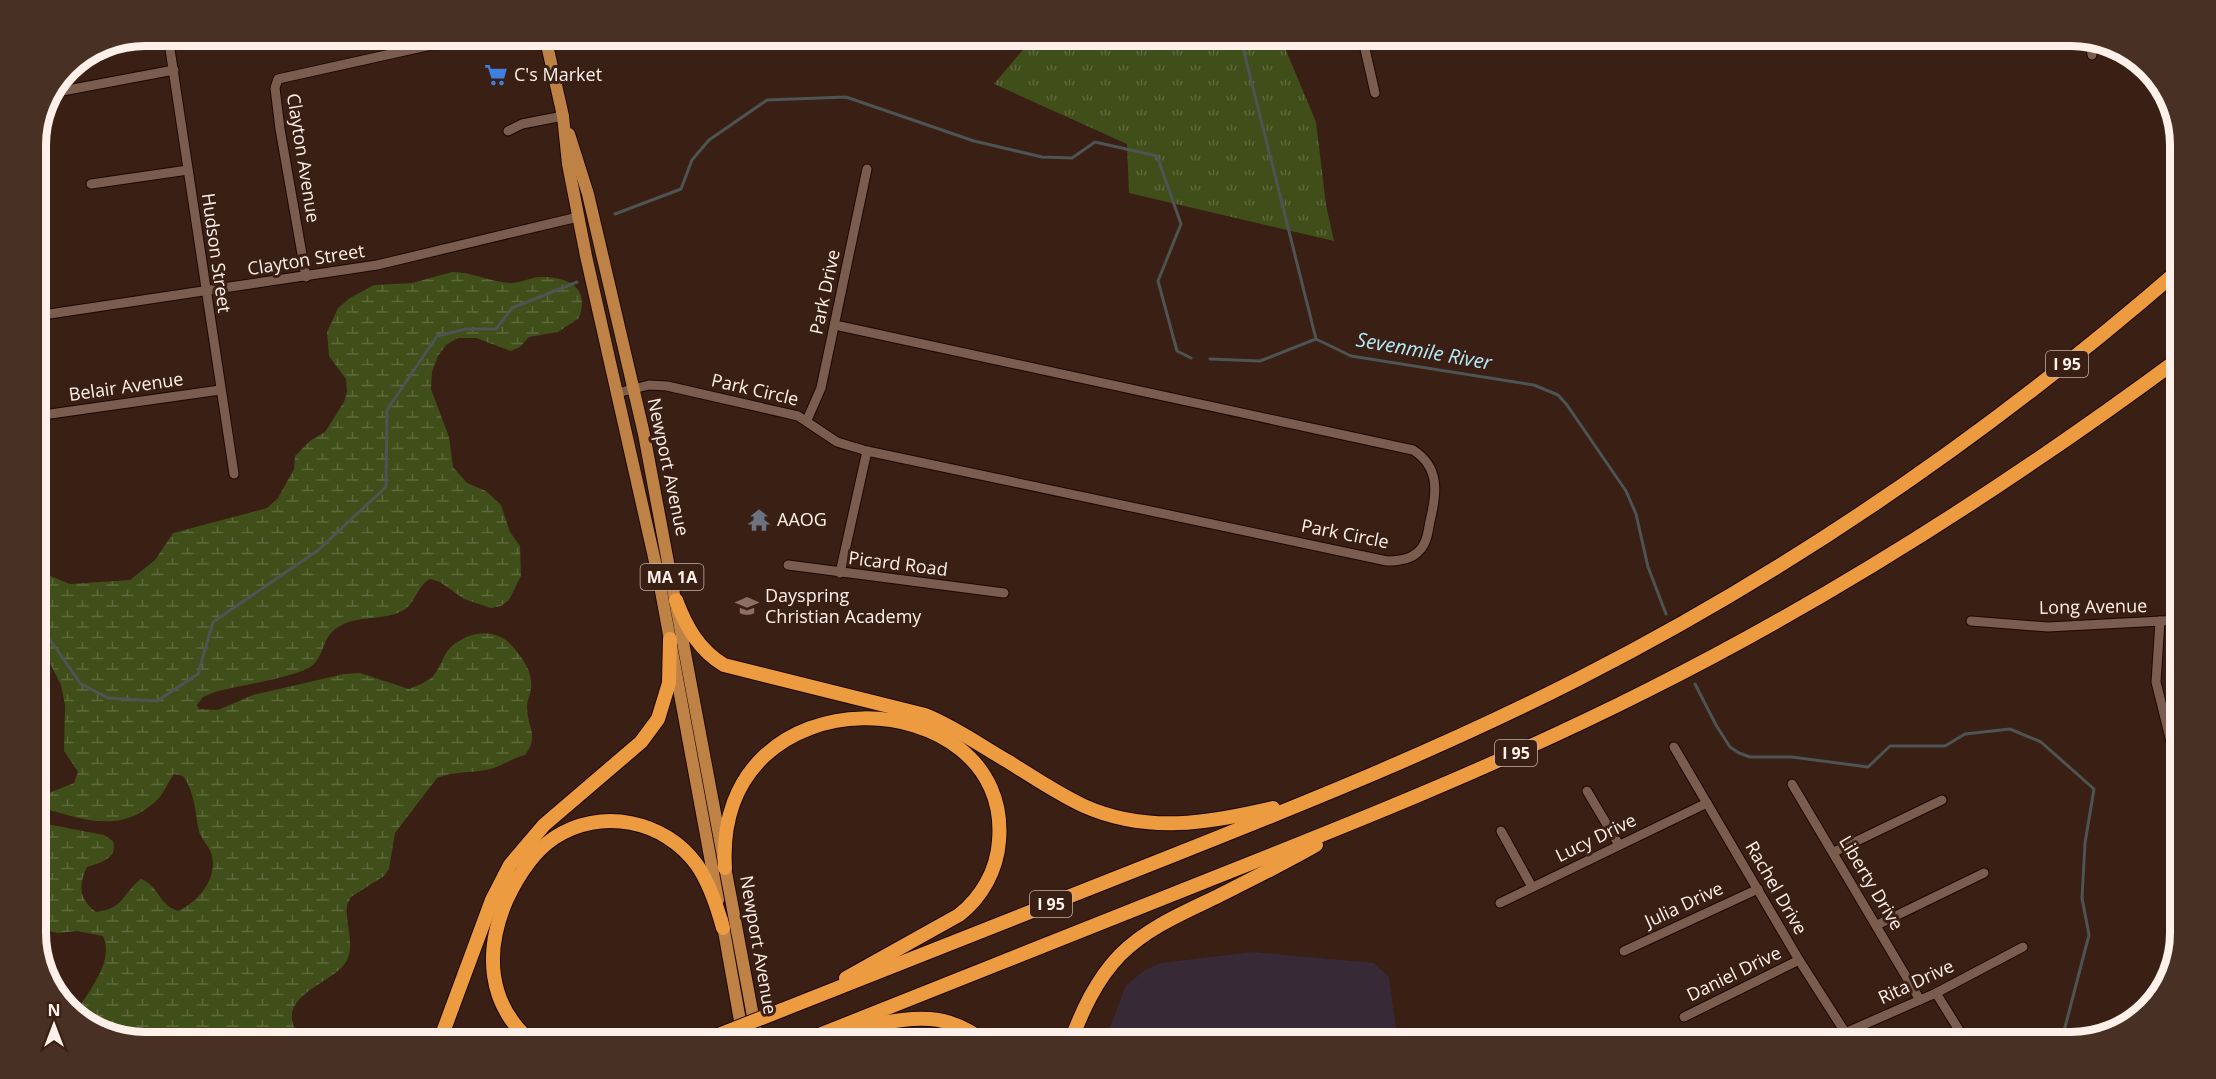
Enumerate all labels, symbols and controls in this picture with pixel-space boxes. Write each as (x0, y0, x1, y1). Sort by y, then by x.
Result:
supermarket icon: C's Market (483, 62, 509, 88)
place label: C's Market (514, 62, 602, 86)
street label: Clayton Avenue (282, 92, 326, 224)
street label: Hudson Street (197, 191, 237, 314)
street label: Clayton Street (246, 238, 366, 280)
street label: Park Drive (803, 247, 845, 337)
water label: Sevenmile River (1354, 325, 1495, 376)
road number: I 95 (2046, 351, 2088, 377)
street label: Belair Avenue (67, 366, 185, 406)
street label: Park Circle (709, 367, 801, 411)
street label: Newport Avenue (643, 396, 695, 538)
temple icon: AAOG (746, 507, 772, 533)
place label: AAOG (777, 507, 827, 531)
street label: Park Circle (1299, 513, 1391, 553)
street label: Picard Road (847, 545, 949, 581)
road number: MA 1A (640, 564, 704, 590)
place label: Dayspring Christian Academy (765, 583, 922, 628)
school or university icon: Dayspring Christian Academy (734, 593, 760, 619)
street label: Long Avenue (2039, 593, 2147, 619)
road number: I 95 (1495, 740, 1537, 766)
street label: Lucy Drive (1551, 807, 1640, 867)
street label: Liberty Drive (1834, 831, 1910, 934)
street label: Rachel Drive (1740, 836, 1813, 939)
street label: Newport Avenue (735, 874, 783, 1016)
street label: Julia Drive (1639, 876, 1727, 934)
road number: I 95 (1030, 891, 1072, 917)
street label: Daniel Drive (1682, 940, 1785, 1006)
street label: Rita Drive (1874, 953, 1957, 1009)
north arrow (24, 995, 84, 1055)
text: N (47, 999, 61, 1021)

